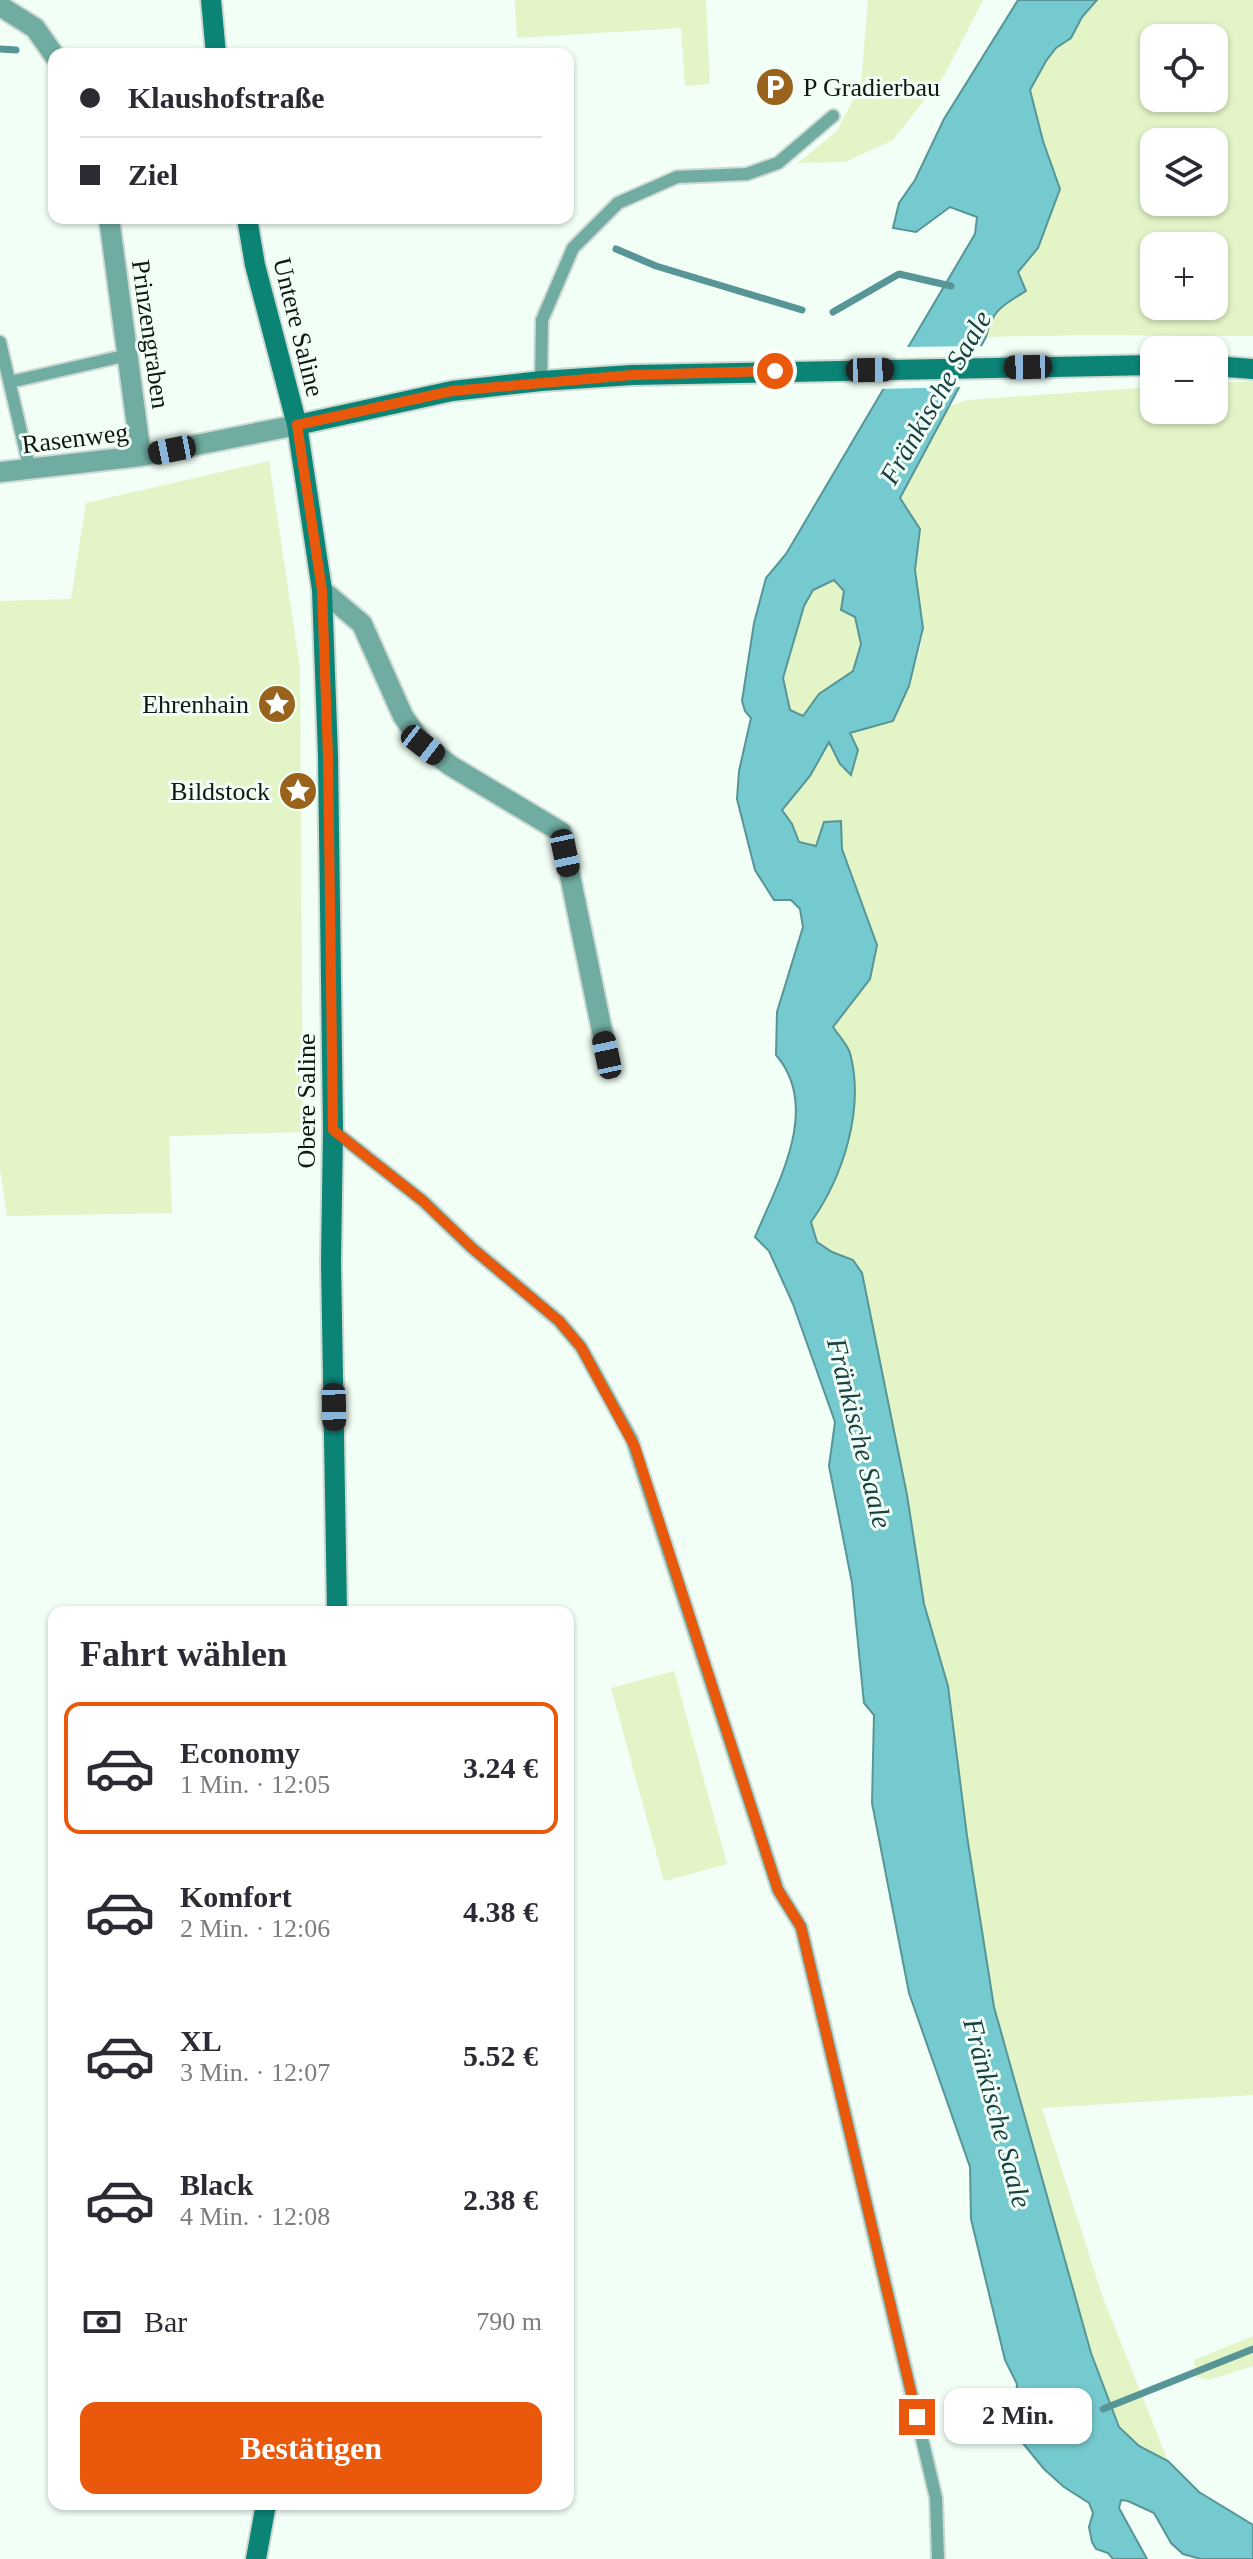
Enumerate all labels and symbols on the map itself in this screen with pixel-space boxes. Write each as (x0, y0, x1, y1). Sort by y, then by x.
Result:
parking icon: P Gradierbau (754, 66, 796, 108)
place label: P Gradierbau (803, 73, 940, 102)
street label: Untere Saline (267, 255, 330, 400)
street label: Prinzengraben (126, 258, 175, 410)
water label: Fränkische Saale (873, 305, 998, 490)
route start (757, 353, 793, 389)
car (1004, 355, 1052, 379)
car (846, 358, 894, 382)
street label: Rasenweg (20, 418, 130, 459)
car (146, 434, 198, 466)
place icon: Ehrenhain (256, 683, 298, 725)
place label: Ehrenhain (142, 690, 249, 719)
car (397, 721, 449, 769)
place icon: Bildstock (277, 770, 319, 812)
place label: Bildstock (170, 777, 270, 806)
car (548, 827, 582, 879)
car (590, 1029, 624, 1081)
street label: Obere Saline (292, 1033, 321, 1169)
water label: Fränkische Saale (821, 1334, 898, 1532)
car (322, 1383, 346, 1431)
water label: Fränkische Saale (957, 2014, 1038, 2211)
callout: 2 Min. (945, 2389, 1093, 2445)
route end (899, 2399, 935, 2435)

